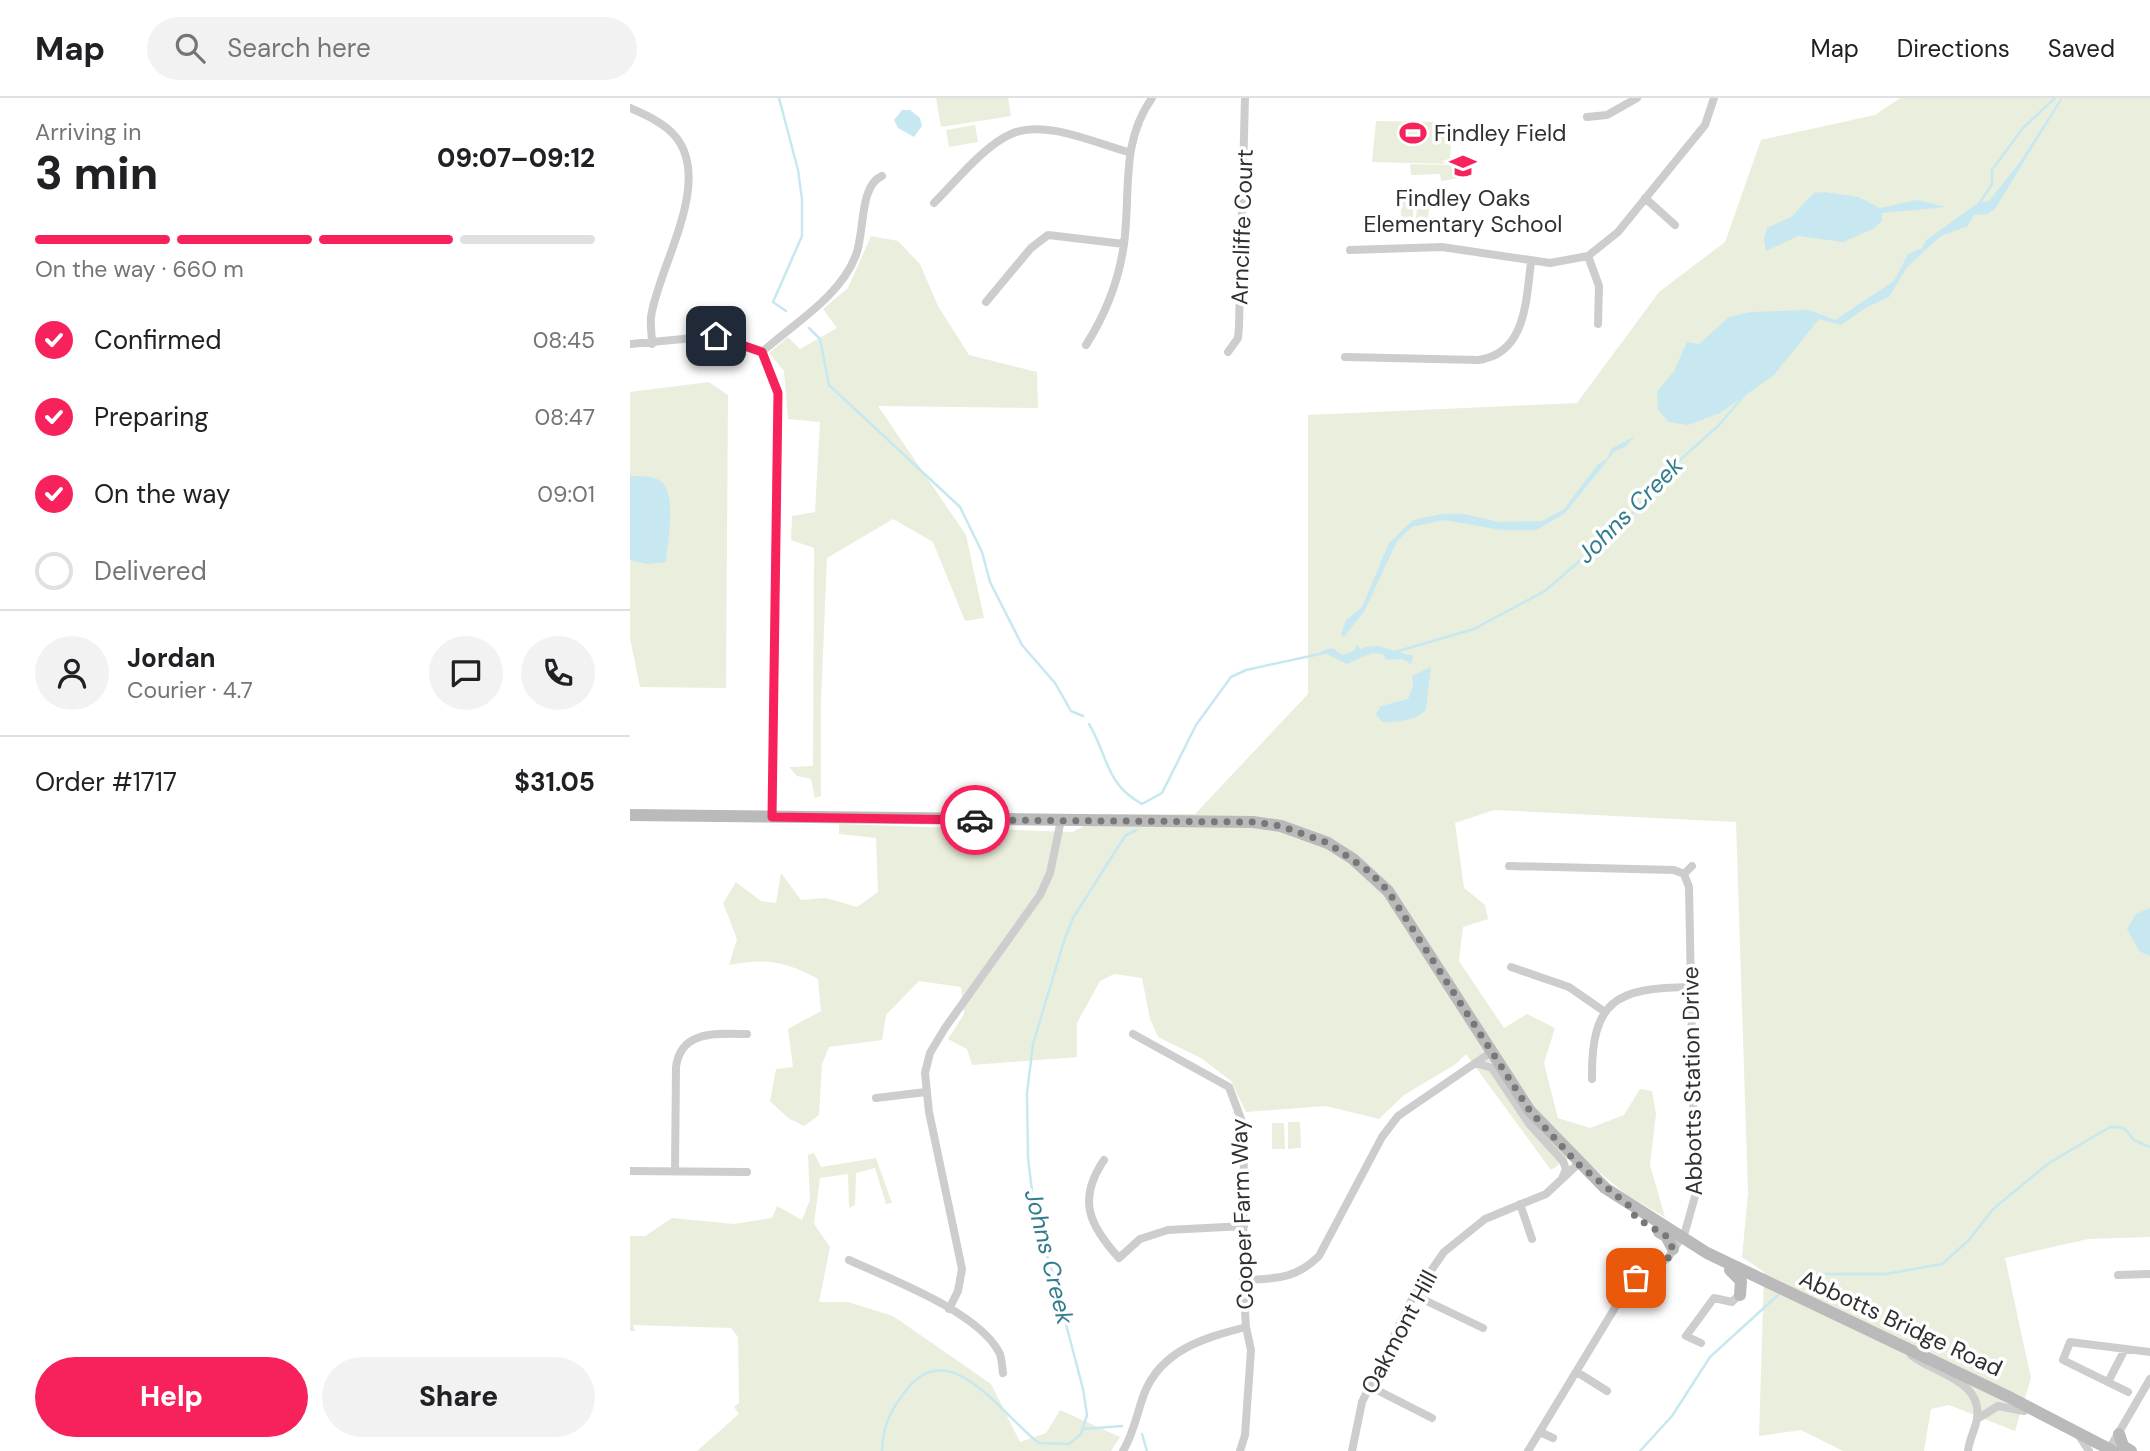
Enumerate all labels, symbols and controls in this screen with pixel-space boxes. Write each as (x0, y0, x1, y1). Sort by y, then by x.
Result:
search box (147, 17, 637, 80)
text: Map (35, 27, 105, 70)
icon: search (171, 29, 209, 67)
text: Search here (227, 31, 371, 65)
text: Map (1811, 33, 1859, 64)
text: Directions (1897, 33, 2010, 64)
text: Saved (2048, 33, 2115, 64)
text: Arriving in (35, 117, 141, 147)
sports icon: Findley Field (1398, 118, 1428, 148)
place label: Findley Field (1434, 118, 1567, 148)
text: 09:07–09:12 (437, 141, 595, 175)
text: 3 min (35, 143, 158, 203)
street label: Arncliffe Court (1224, 149, 1260, 305)
school or university icon: Findley Oaks Elementary School (1448, 151, 1478, 181)
place label: Findley Oaks Elementary School (1363, 183, 1563, 239)
text: On the way · 660 m (35, 254, 244, 284)
pin (686, 306, 746, 366)
icon: home (697, 317, 735, 355)
icon: check (35, 321, 73, 359)
text: Confirmed (94, 323, 221, 357)
text: 08:45 (533, 325, 595, 355)
icon: check (35, 398, 73, 436)
text: Preparing (94, 400, 209, 434)
text: 08:47 (534, 402, 595, 432)
water label: Johns Creek (1570, 449, 1690, 569)
icon: check (35, 475, 73, 513)
text: On the way (94, 477, 230, 511)
text: 09:01 (537, 479, 595, 509)
text: Delivered (94, 554, 207, 588)
button: person (35, 636, 109, 710)
button: chat (429, 636, 503, 710)
button: phone (521, 636, 595, 710)
text: Jordan (127, 641, 216, 675)
text: Courier · 4.7 (127, 675, 253, 705)
text: Order #1717 (35, 765, 177, 799)
text: $31.05 (514, 765, 595, 799)
courier (940, 785, 1010, 855)
icon: car (956, 801, 994, 839)
street label: Abbotts Station Drive (1675, 966, 1709, 1196)
street label: Cooper Farm Way (1224, 1118, 1260, 1310)
water label: Johns Creek (1018, 1186, 1081, 1328)
pin (1606, 1248, 1666, 1308)
icon: bag (1617, 1259, 1655, 1297)
street label: Abbotts Bridge Road (1795, 1263, 2007, 1383)
street label: Oakmont Hill (1354, 1265, 1444, 1399)
button: Help (35, 1357, 308, 1437)
button: Share (322, 1357, 595, 1437)

